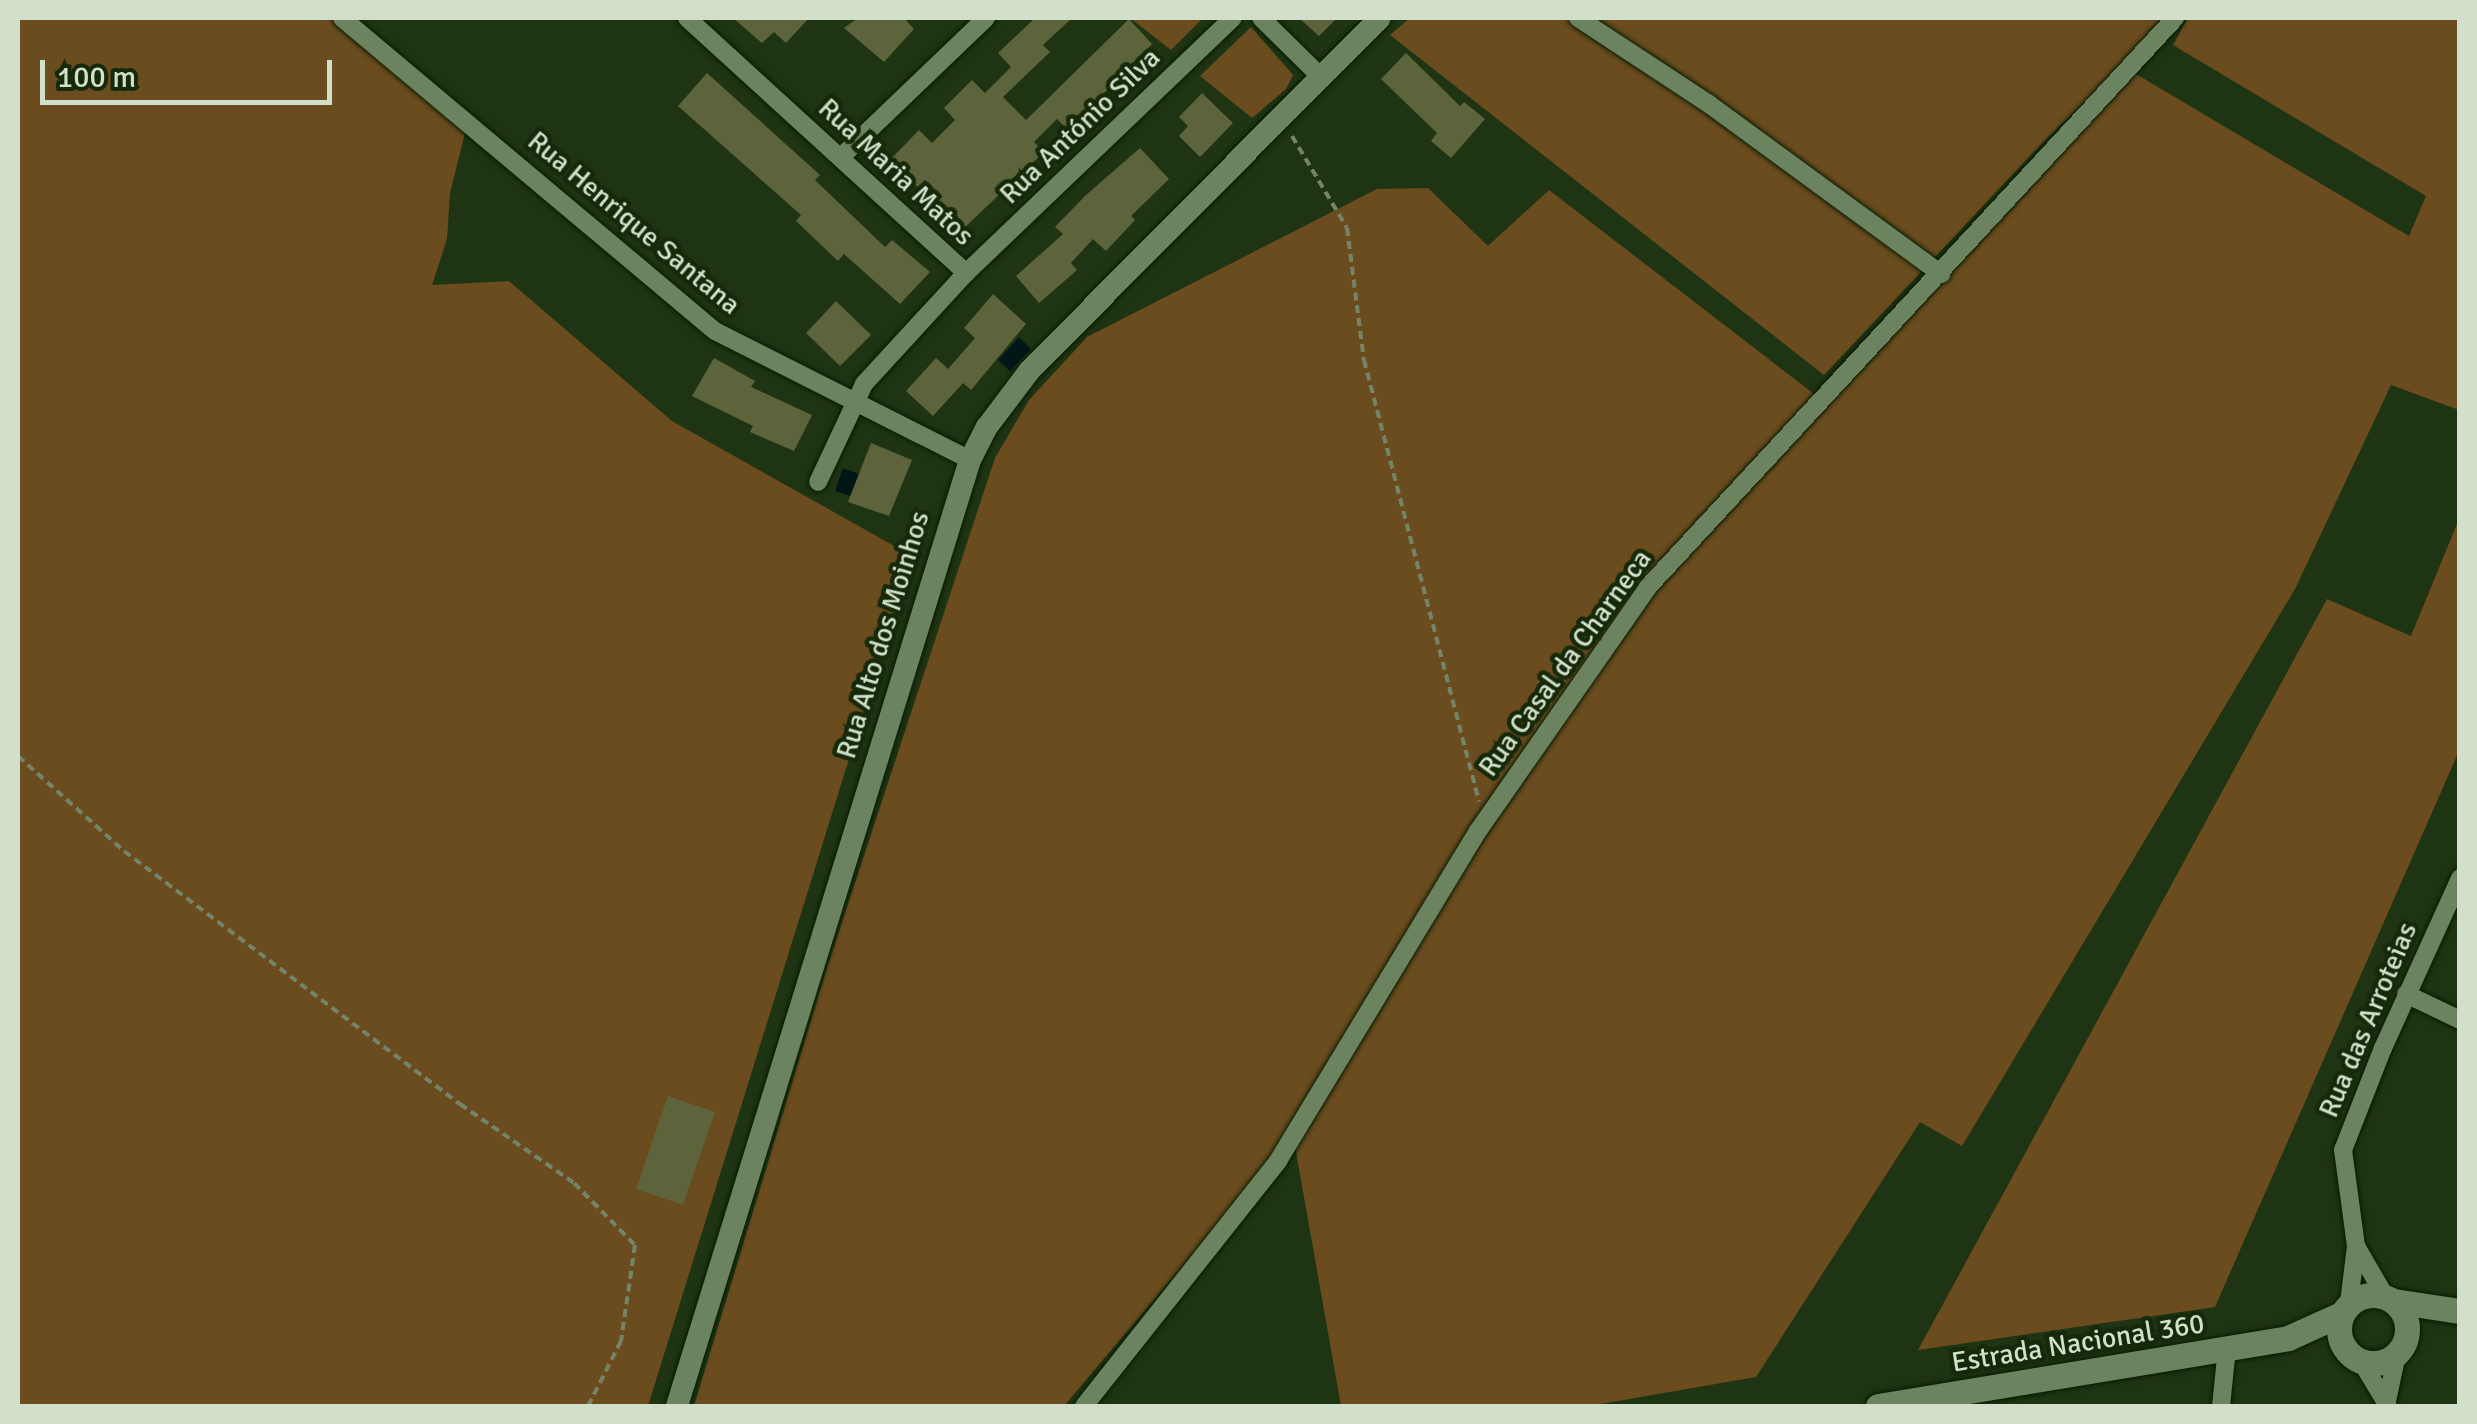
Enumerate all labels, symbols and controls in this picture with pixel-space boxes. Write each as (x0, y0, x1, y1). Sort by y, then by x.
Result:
scale bar (45, 40, 338, 102)
street label: Rua António Silva (993, 41, 1167, 211)
text: 100 m (57, 59, 136, 96)
street label: Rua Maria Matos (811, 91, 981, 253)
street label: Rua Henrique Santana (521, 124, 747, 322)
street label: Rua Alto dos Moinhos (829, 507, 937, 763)
street label: Rua Casal da Charneca (1471, 543, 1659, 783)
street label: Rua das Arroteias (2312, 918, 2424, 1122)
street label: Estrada Nacional 360 (1949, 1306, 2207, 1380)

